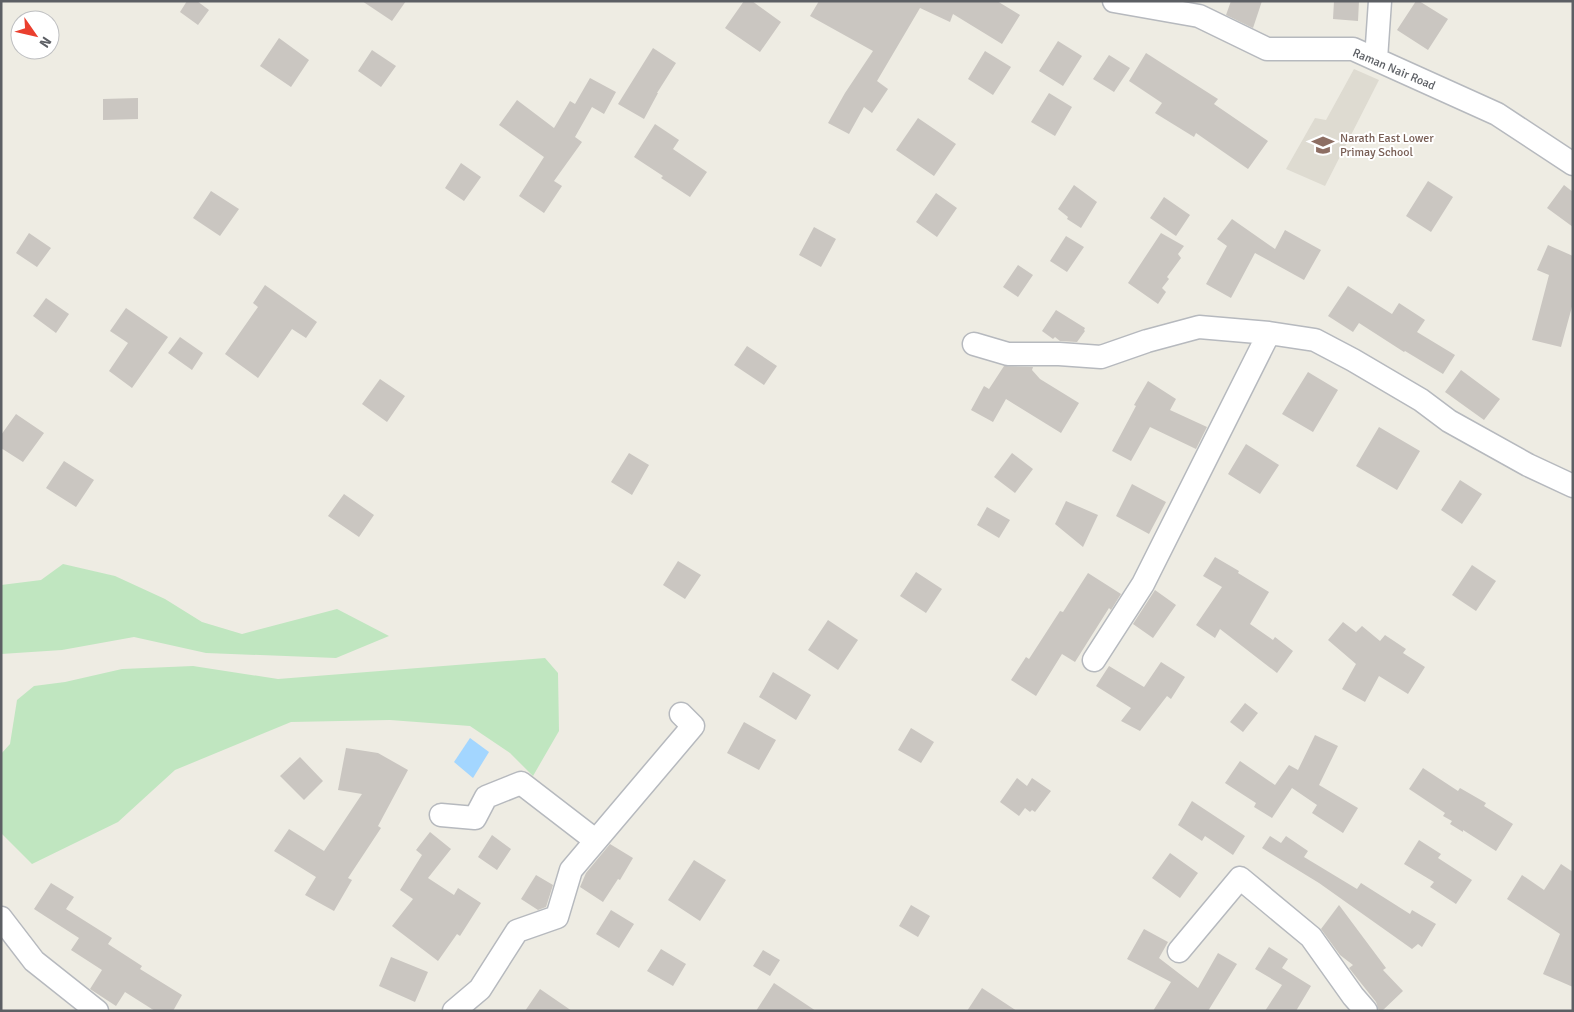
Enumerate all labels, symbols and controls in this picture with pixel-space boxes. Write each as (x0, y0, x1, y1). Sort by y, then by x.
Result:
north arrow (10, 10, 60, 60)
text: N (36, 33, 55, 51)
street label: Raman Nair Road (1350, 45, 1437, 94)
place label: Narath East Lower Primay School (1340, 131, 1434, 160)
school or university icon: Narath East Lower Primay School (1310, 132, 1336, 158)

